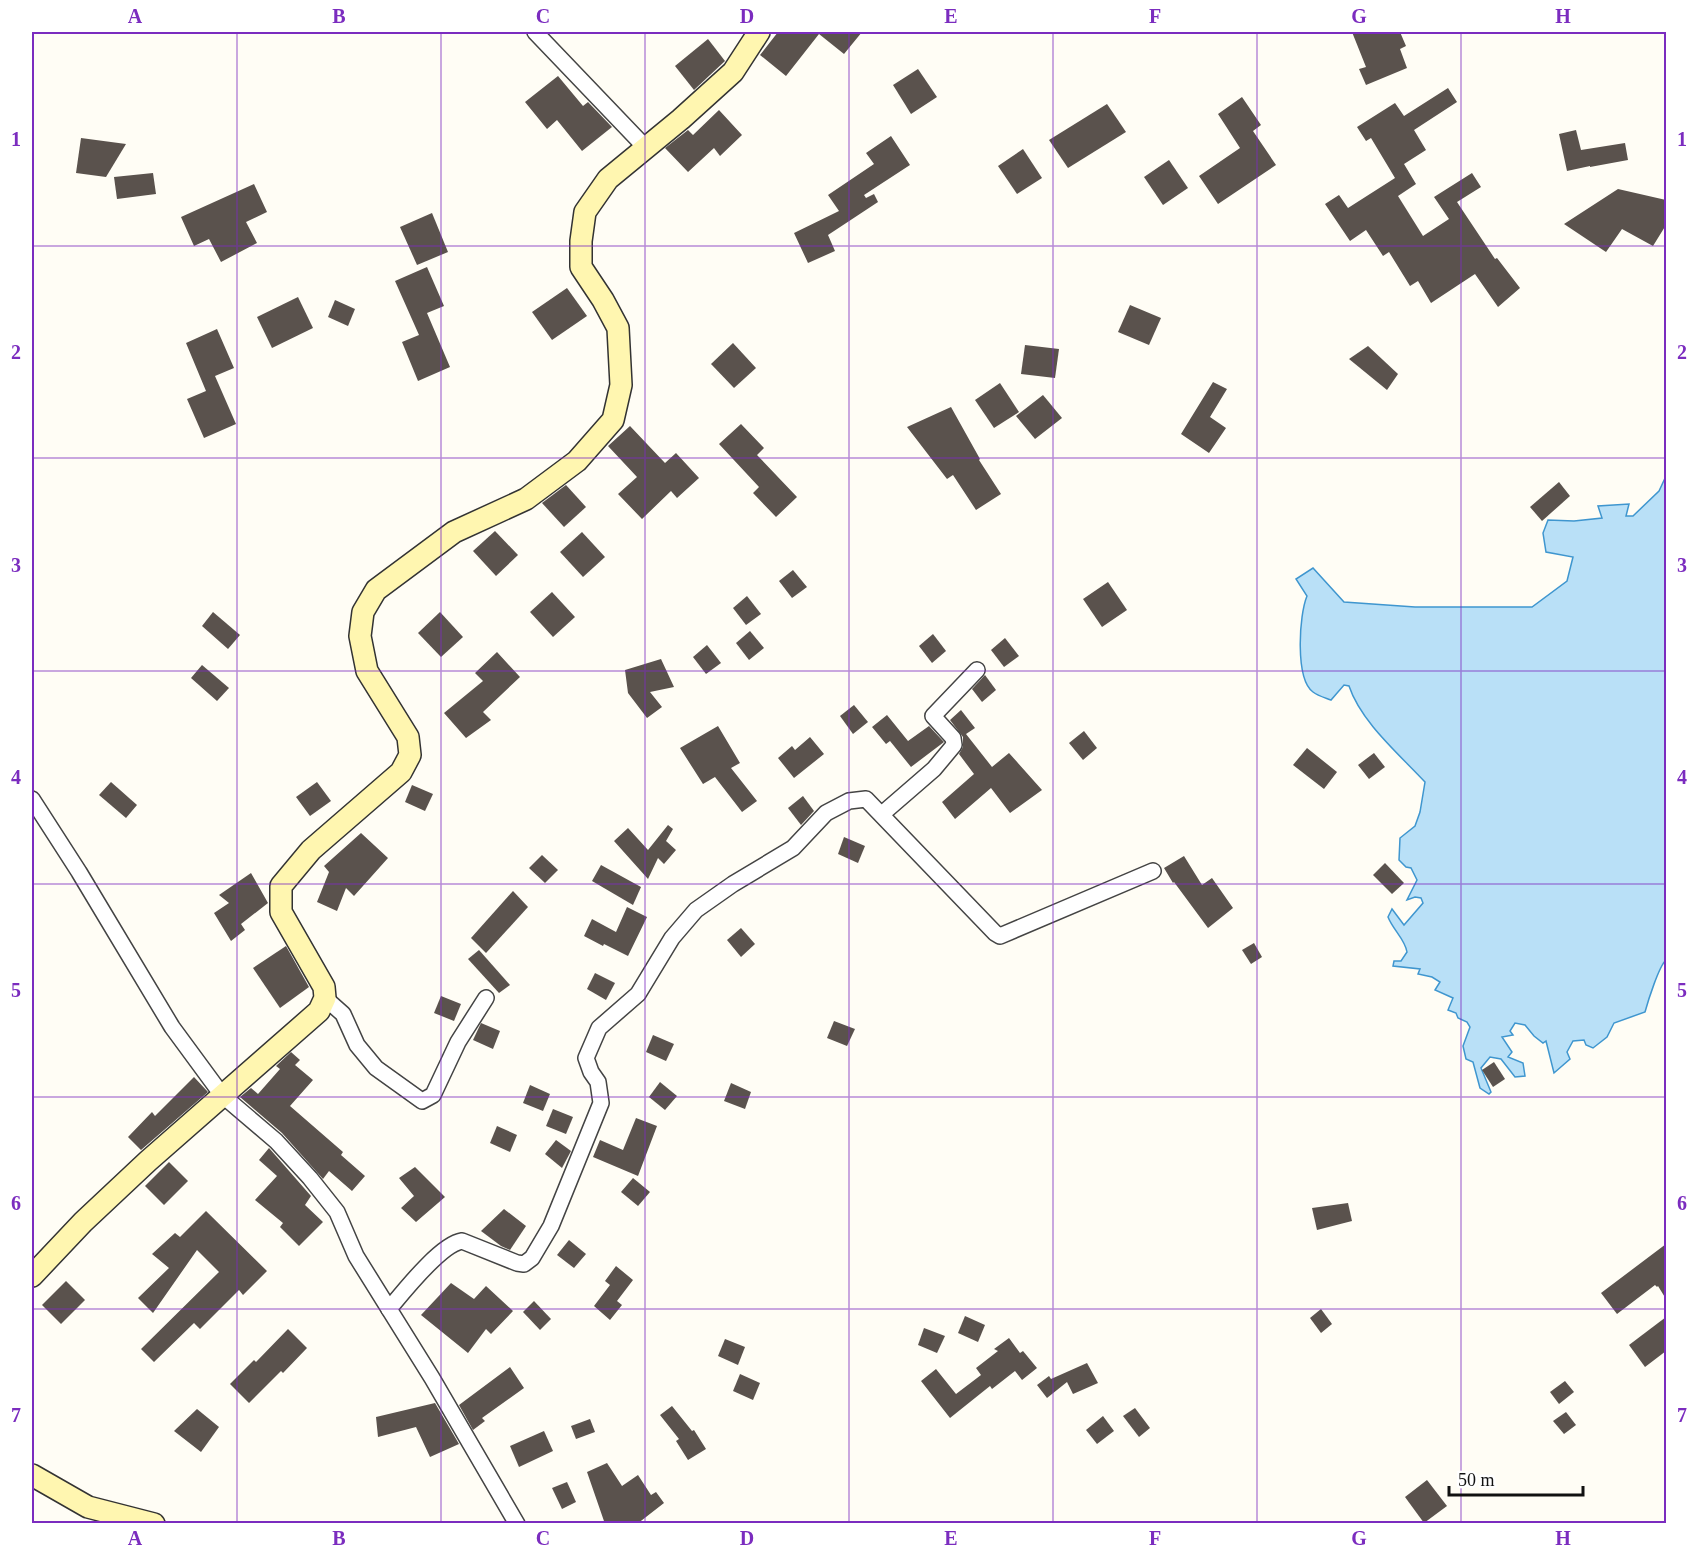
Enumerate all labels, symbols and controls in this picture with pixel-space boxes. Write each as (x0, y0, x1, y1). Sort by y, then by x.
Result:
text: A (128, 5, 143, 27)
text: B (332, 5, 346, 27)
text: C (536, 5, 550, 27)
text: D (740, 5, 754, 27)
text: E (944, 5, 958, 27)
text: F (1149, 5, 1161, 27)
text: G (1351, 5, 1367, 27)
text: H (1555, 5, 1571, 27)
text: 1 (11, 128, 21, 150)
text: 1 (1677, 128, 1687, 150)
text: 2 (11, 341, 21, 363)
text: 2 (1677, 341, 1687, 363)
text: 3 (11, 554, 21, 576)
text: 3 (1677, 554, 1687, 576)
text: 4 (11, 766, 21, 788)
text: 4 (1677, 766, 1687, 788)
text: 5 (11, 979, 21, 1001)
text: 5 (1677, 979, 1687, 1001)
text: 6 (11, 1192, 21, 1214)
text: 6 (1677, 1192, 1687, 1214)
text: 7 (11, 1404, 21, 1426)
text: 7 (1677, 1404, 1687, 1426)
scale bar (1449, 1459, 1582, 1497)
text: 50 m (1458, 1470, 1495, 1490)
text: A (128, 1527, 143, 1549)
text: B (332, 1527, 346, 1549)
text: C (536, 1527, 550, 1549)
text: D (740, 1527, 754, 1549)
text: E (944, 1527, 958, 1549)
text: F (1149, 1527, 1161, 1549)
text: G (1351, 1527, 1367, 1549)
text: H (1555, 1527, 1571, 1549)

